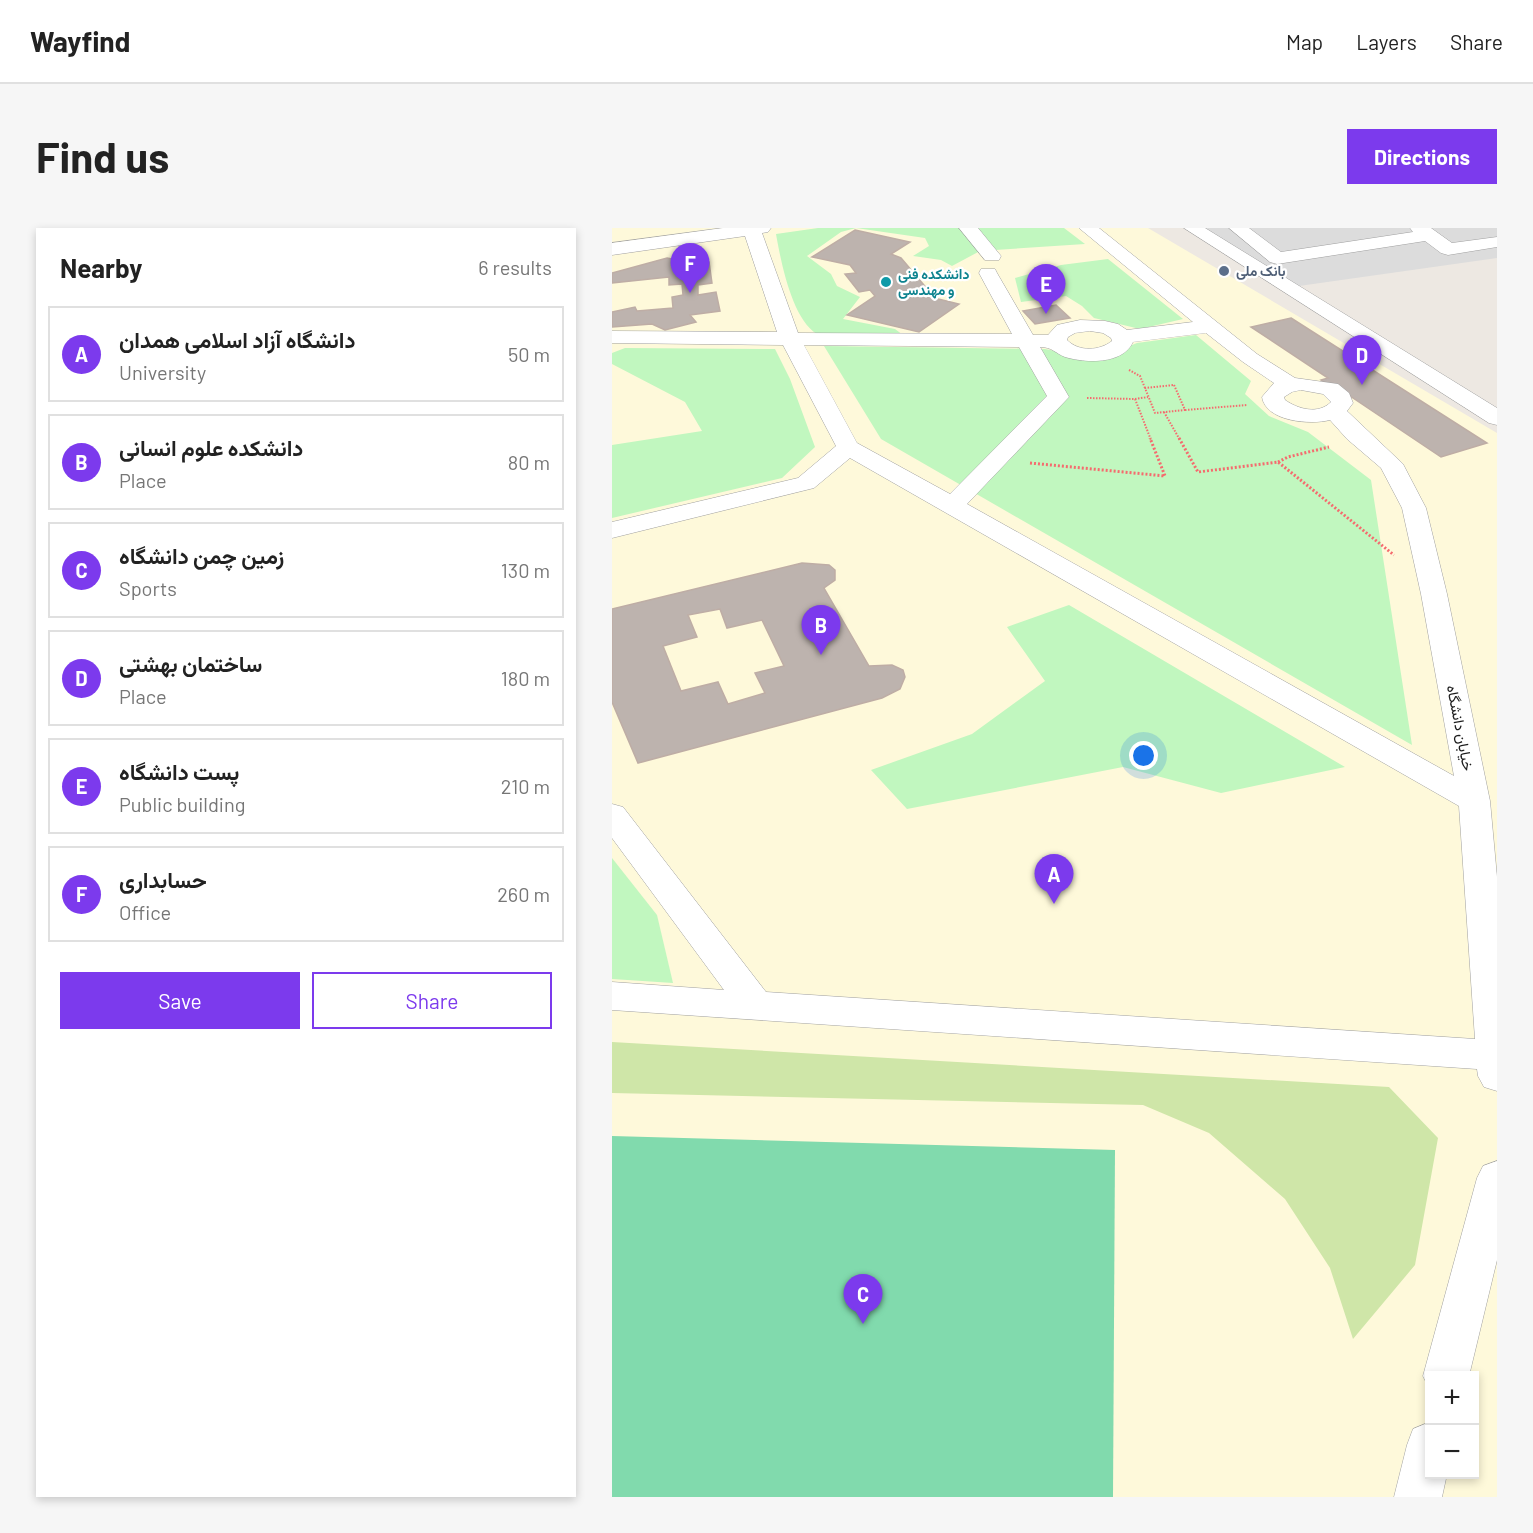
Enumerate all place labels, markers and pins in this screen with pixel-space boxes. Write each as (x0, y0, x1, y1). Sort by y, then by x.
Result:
pin: F (670, 244, 710, 293)
place label: بانک ملی (1236, 262, 1286, 280)
pin: E (1026, 264, 1066, 314)
marker: بانک ملی (1217, 264, 1231, 278)
place label: دانشکده فنی و مهندسی (898, 265, 969, 299)
marker: دانشکده فنی و مهندسی (879, 275, 893, 289)
pin: D (1342, 336, 1382, 385)
pin: B (802, 606, 840, 655)
pin: A (1034, 854, 1074, 904)
pin: C (844, 1274, 882, 1324)

